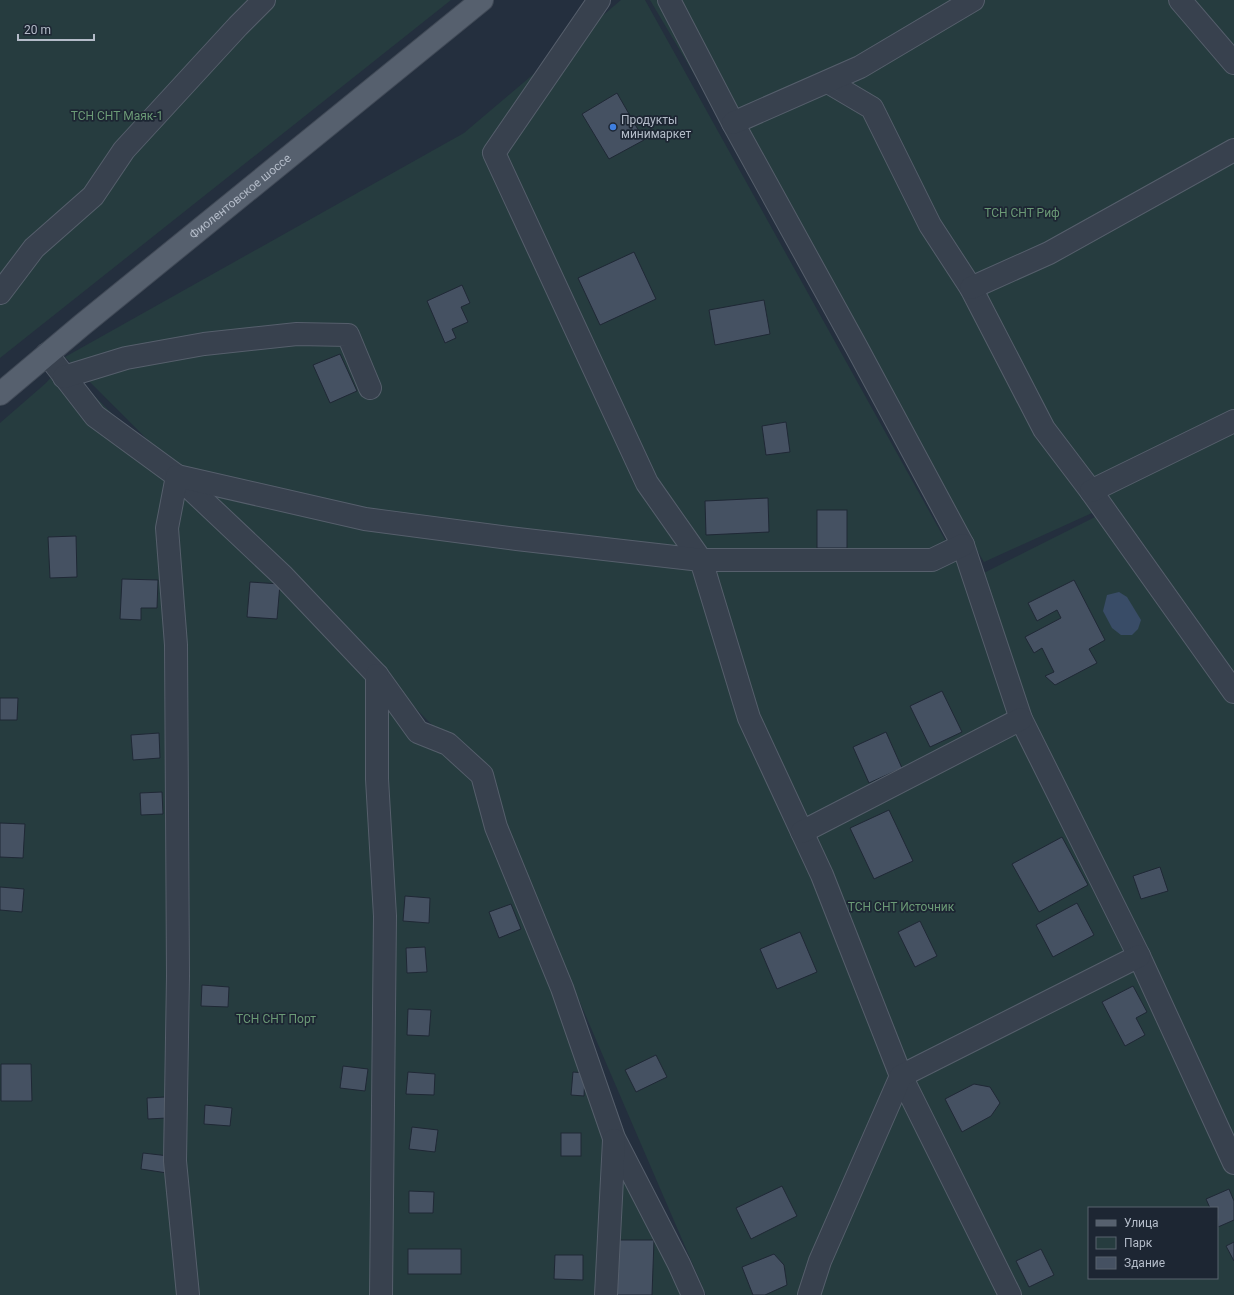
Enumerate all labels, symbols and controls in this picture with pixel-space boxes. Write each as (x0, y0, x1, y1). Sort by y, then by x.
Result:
scale bar (18, 16, 94, 42)
text: 20 m (24, 23, 51, 37)
park label: ТСН СНТ Маяк-1 (71, 109, 163, 123)
place label: Продукты минимаркет (621, 113, 692, 141)
marker: Продукты минимаркет (608, 122, 618, 132)
street label: Фиолентовское шоссе (187, 151, 294, 242)
park label: ТСН СНТ Риф (984, 206, 1060, 220)
park label: ТСН СНТ Источник (848, 900, 955, 914)
park label: ТСН СНТ Порт (236, 1012, 316, 1026)
legend (1088, 1207, 1218, 1279)
text: Улица (1124, 1216, 1159, 1230)
text: Парк (1124, 1236, 1153, 1250)
text: Здание (1124, 1256, 1165, 1270)

